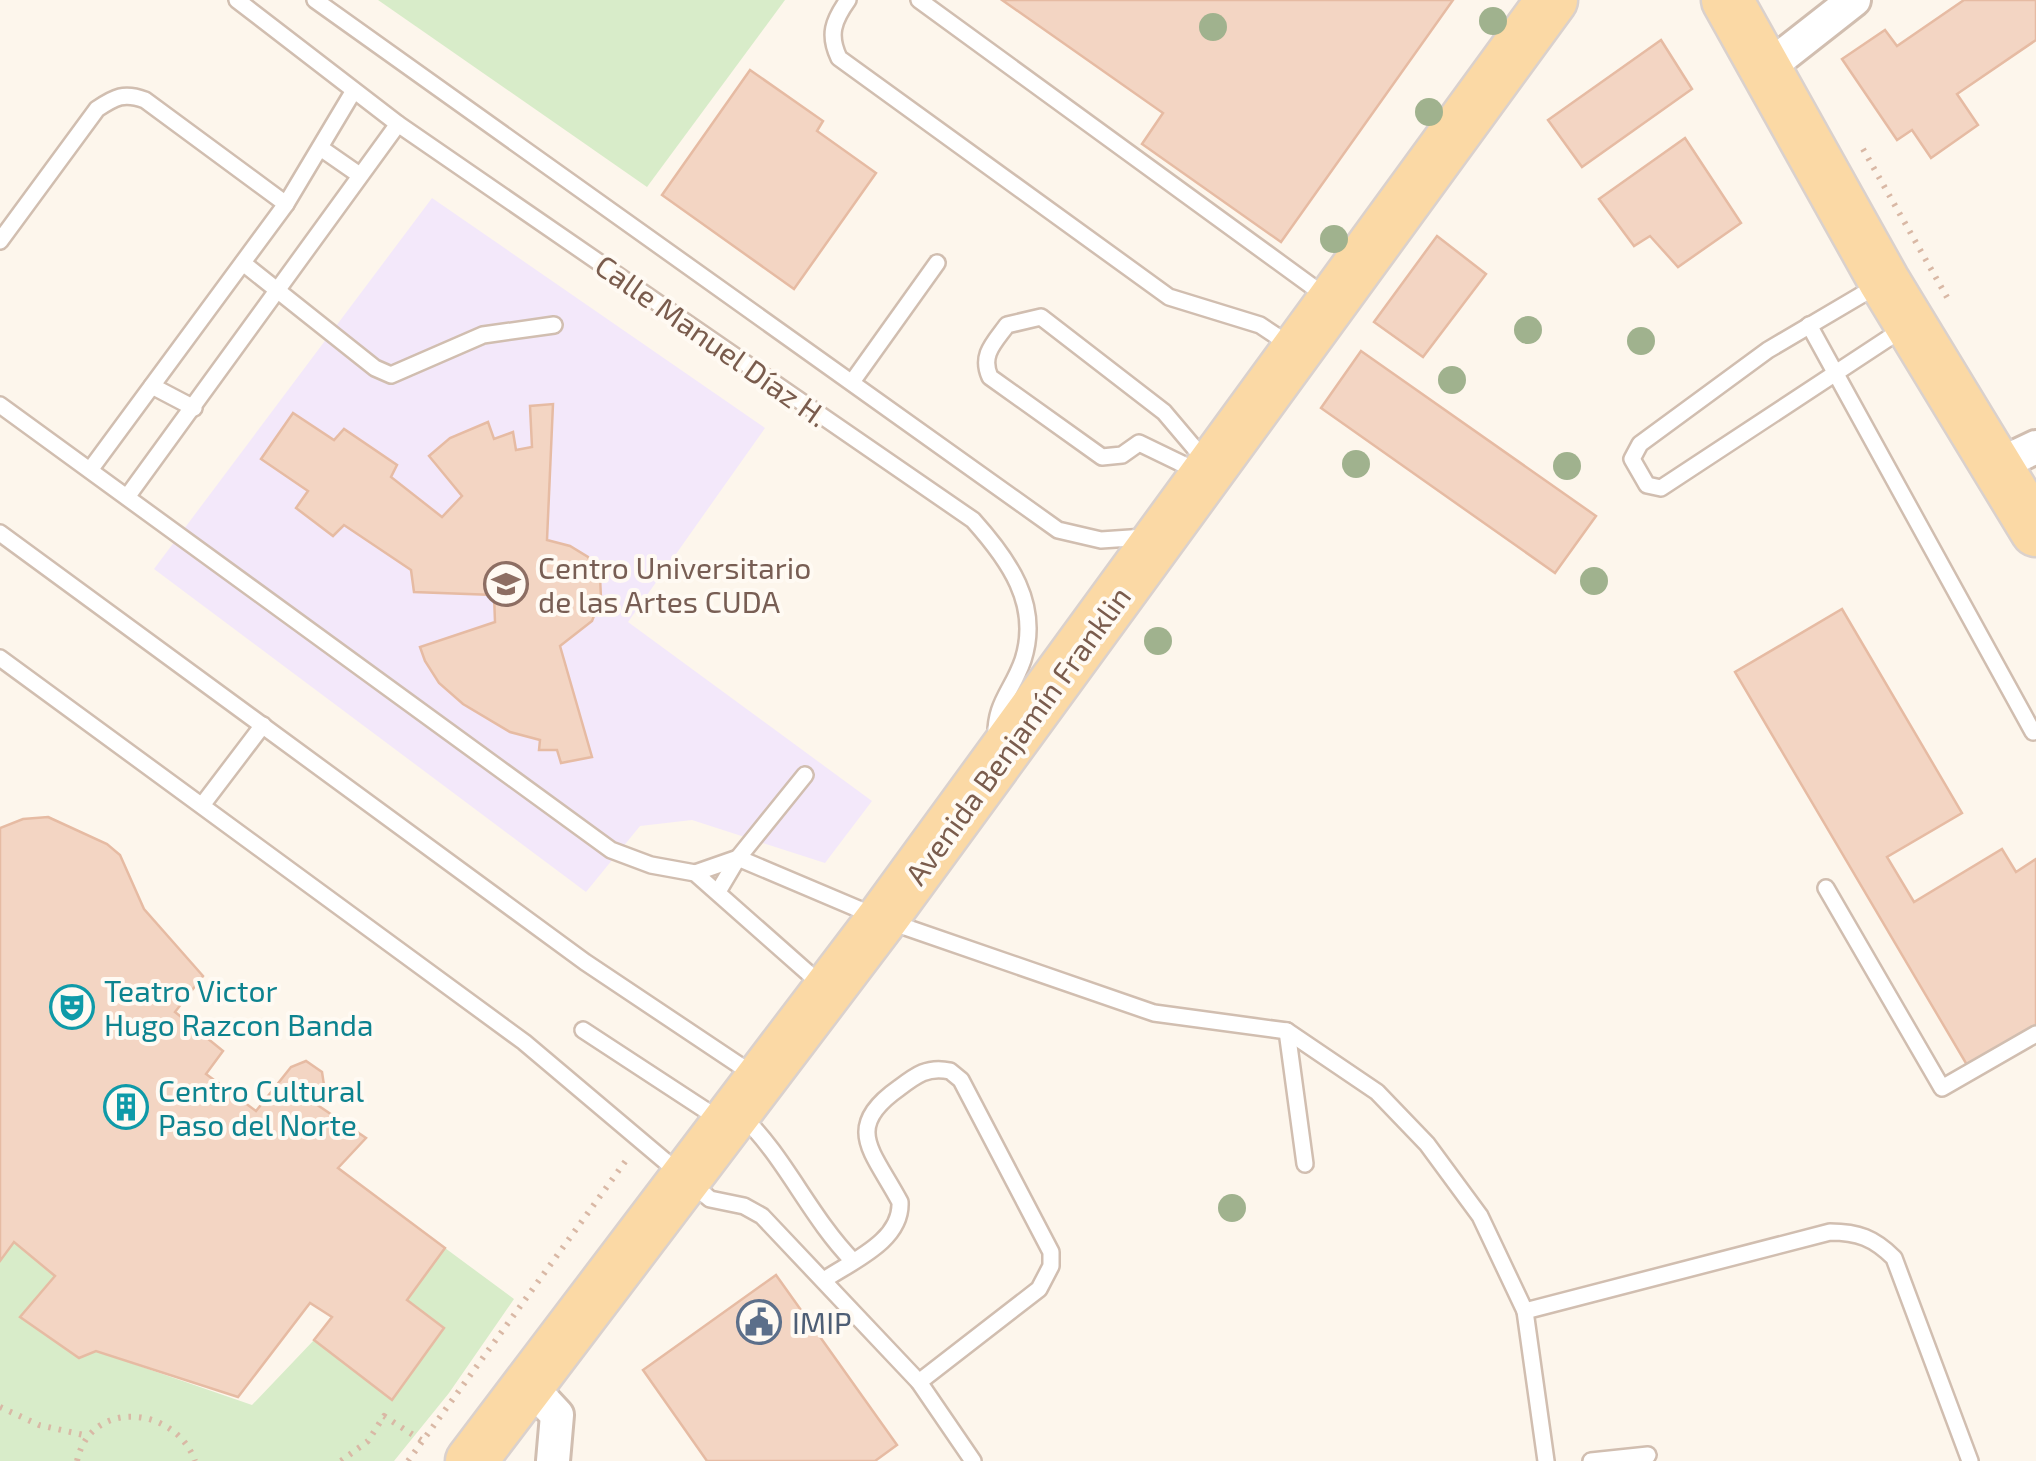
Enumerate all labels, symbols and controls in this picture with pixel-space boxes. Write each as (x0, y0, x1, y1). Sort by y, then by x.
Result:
street label: Calle Manuel Díaz H. (589, 246, 835, 434)
place label: Centro Universitario de las Artes CUDA (538, 549, 811, 619)
school or university icon: Centro Universitario de las Artes CUDA (483, 561, 529, 607)
street label: Avenida Benjamín Franklin (897, 579, 1137, 891)
place label: Teatro Victor Hugo Razcon Banda (104, 972, 374, 1042)
theatre icon: Teatro Victor Hugo Razcon Banda (49, 984, 95, 1030)
place label: Centro Cultural Paso del Norte (158, 1072, 364, 1142)
building icon: Centro Cultural Paso del Norte (103, 1084, 149, 1130)
public building icon: IMIP (736, 1299, 782, 1345)
place label: IMIP (792, 1304, 852, 1340)

